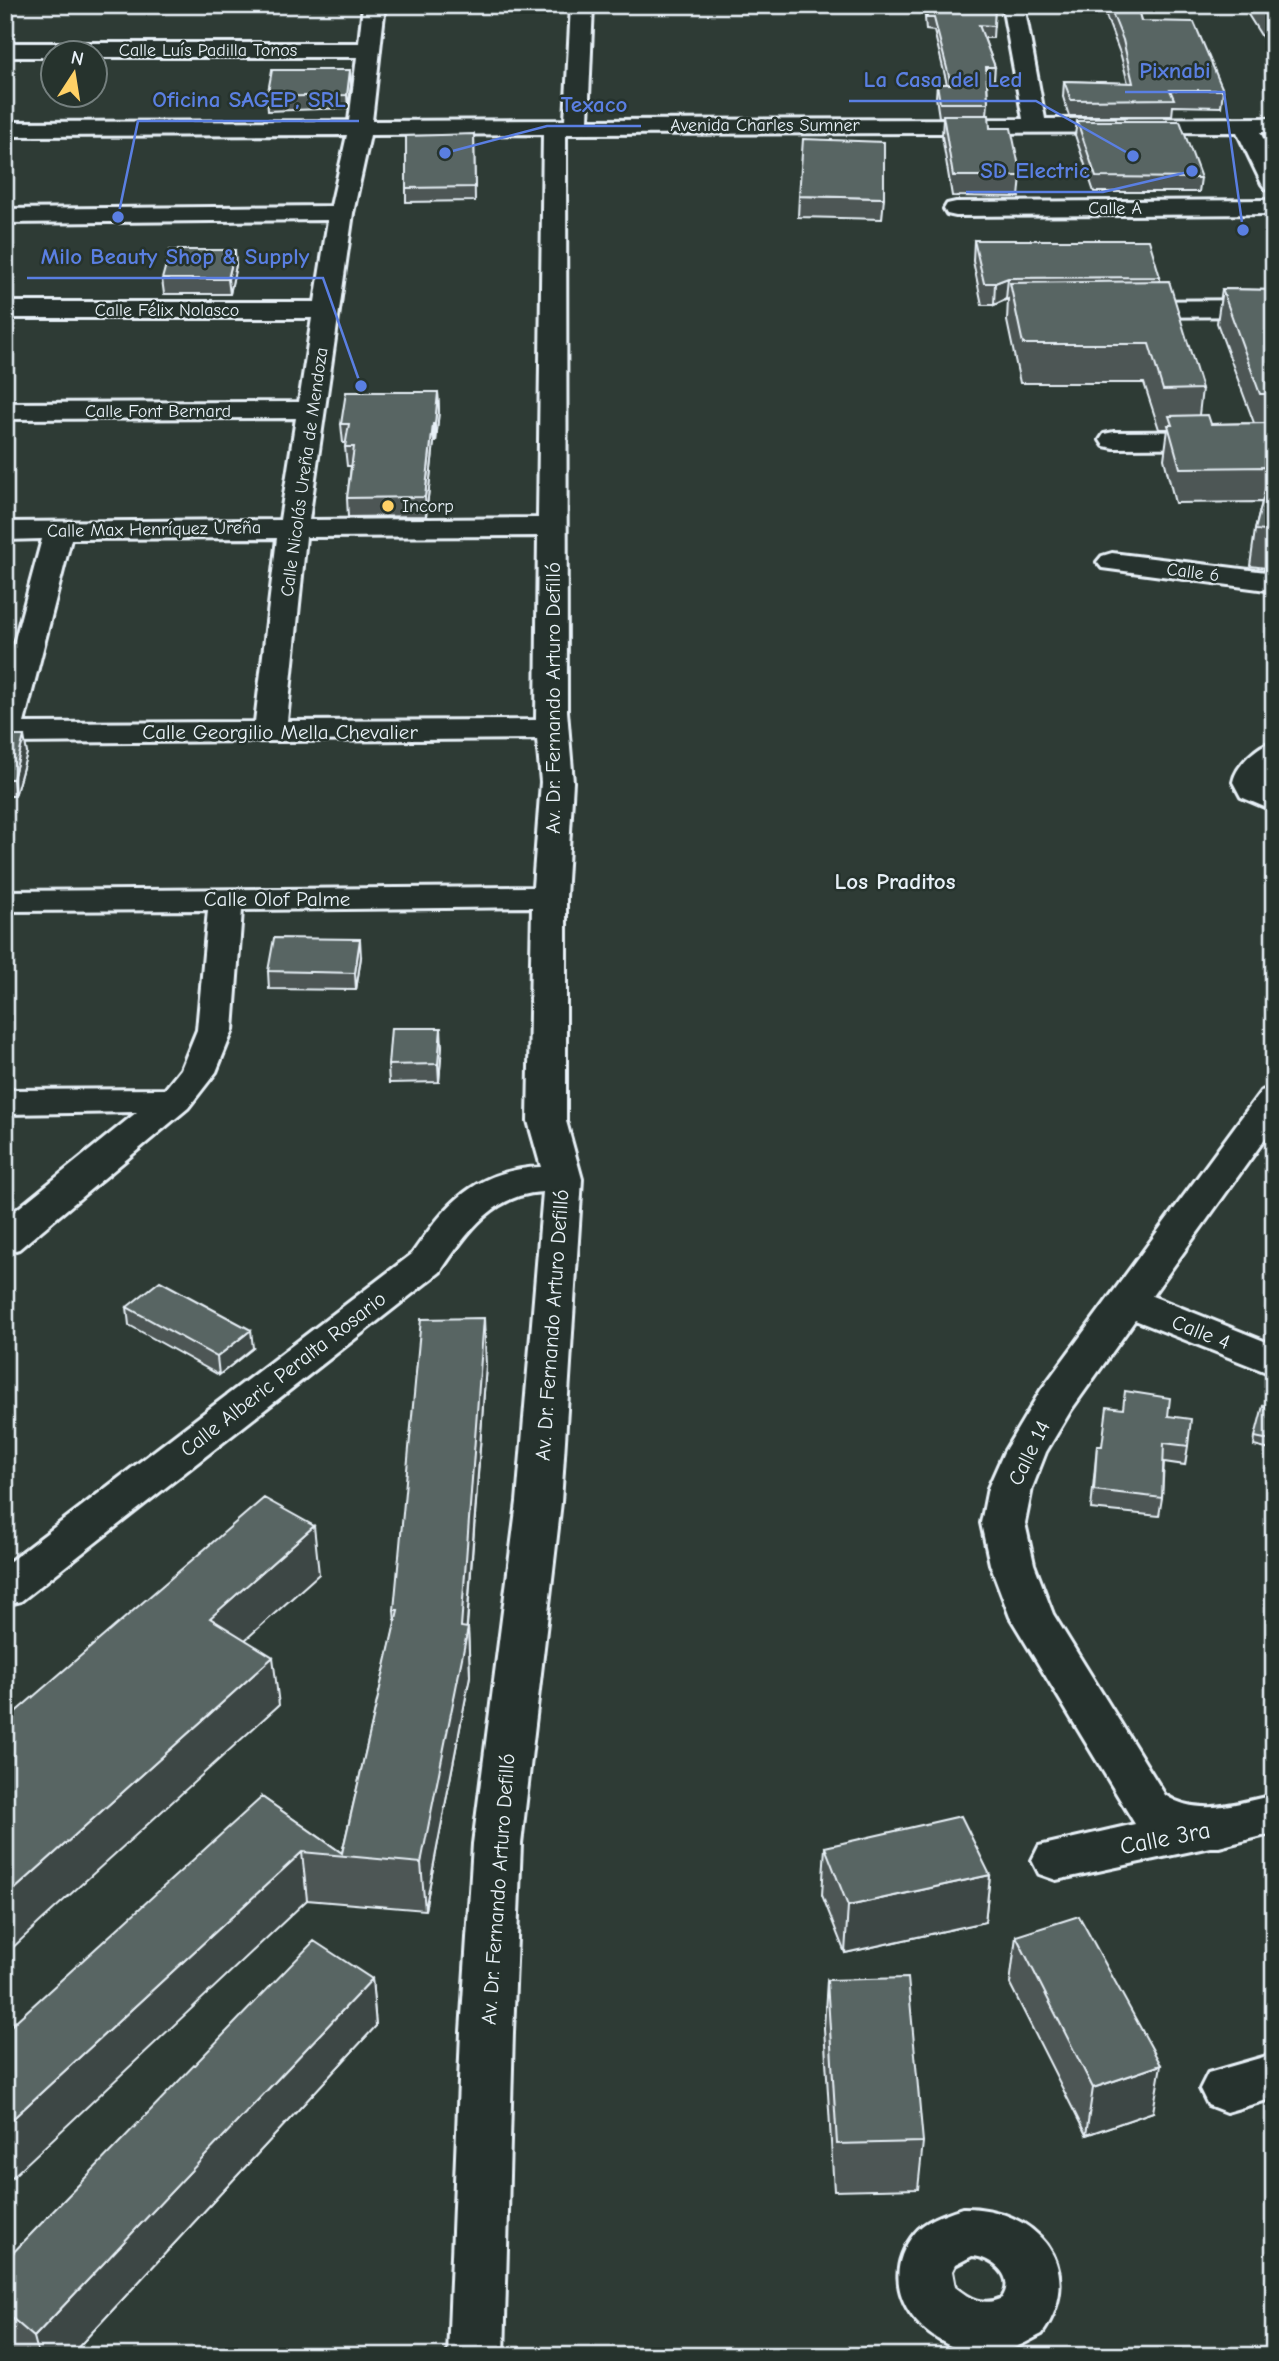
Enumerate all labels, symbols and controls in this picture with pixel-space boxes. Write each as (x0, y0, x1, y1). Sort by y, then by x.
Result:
north arrow (38, 38, 108, 108)
street label: Calle Luís Padilla Tonos (119, 40, 297, 61)
text: N (69, 46, 86, 70)
callout: Pixnabi (1125, 48, 1224, 92)
callout: La Casa del Led (849, 57, 1036, 101)
text: Pixnabi (1139, 57, 1211, 84)
text: La Casa del Led (864, 66, 1022, 93)
callout: Oficina SAGEP, SRL (138, 77, 359, 121)
callout: Texaco (547, 82, 641, 126)
text: Oficina SAGEP, SRL (152, 86, 346, 113)
text: Texaco (561, 91, 627, 118)
street label: Avenida Charles Sumner (670, 115, 860, 136)
callout: SD Electric (966, 148, 1103, 192)
text: SD Electric (980, 157, 1090, 184)
street label: Calle A (1088, 198, 1142, 219)
callout: Milo Beauty Shop & Supply (27, 234, 323, 278)
text: Milo Beauty Shop & Supply (41, 243, 310, 270)
street label: Calle Félix Nolasco (95, 300, 239, 321)
street label: Calle Nicolás Ureña de Mendoza (277, 346, 332, 598)
street label: Calle Font Bernard (85, 401, 231, 422)
place label: Incorp (402, 496, 454, 517)
marker: Incorp (380, 498, 396, 514)
street label: Calle Max Henríquez Ureña (47, 517, 261, 542)
street label: Calle 6 (1165, 559, 1221, 586)
street label: Av. Dr. Fernando Arturo Defilló (541, 562, 565, 834)
street label: Calle Georgilio Mella Chevalier (142, 720, 418, 744)
district label: Los Praditos (835, 868, 956, 895)
street label: Calle Olof Palme (204, 887, 350, 911)
street label: Av. Dr. Fernando Arturo Defilló (531, 1188, 573, 1462)
street label: Calle Alberic Peralta Rosario (175, 1286, 391, 1462)
street label: Calle 4 (1168, 1310, 1234, 1354)
street label: Calle 14 (1003, 1417, 1055, 1489)
street label: Av. Dr. Fernando Arturo Defilló (477, 1752, 519, 2026)
street label: Calle 3ra (1118, 1816, 1212, 1860)

